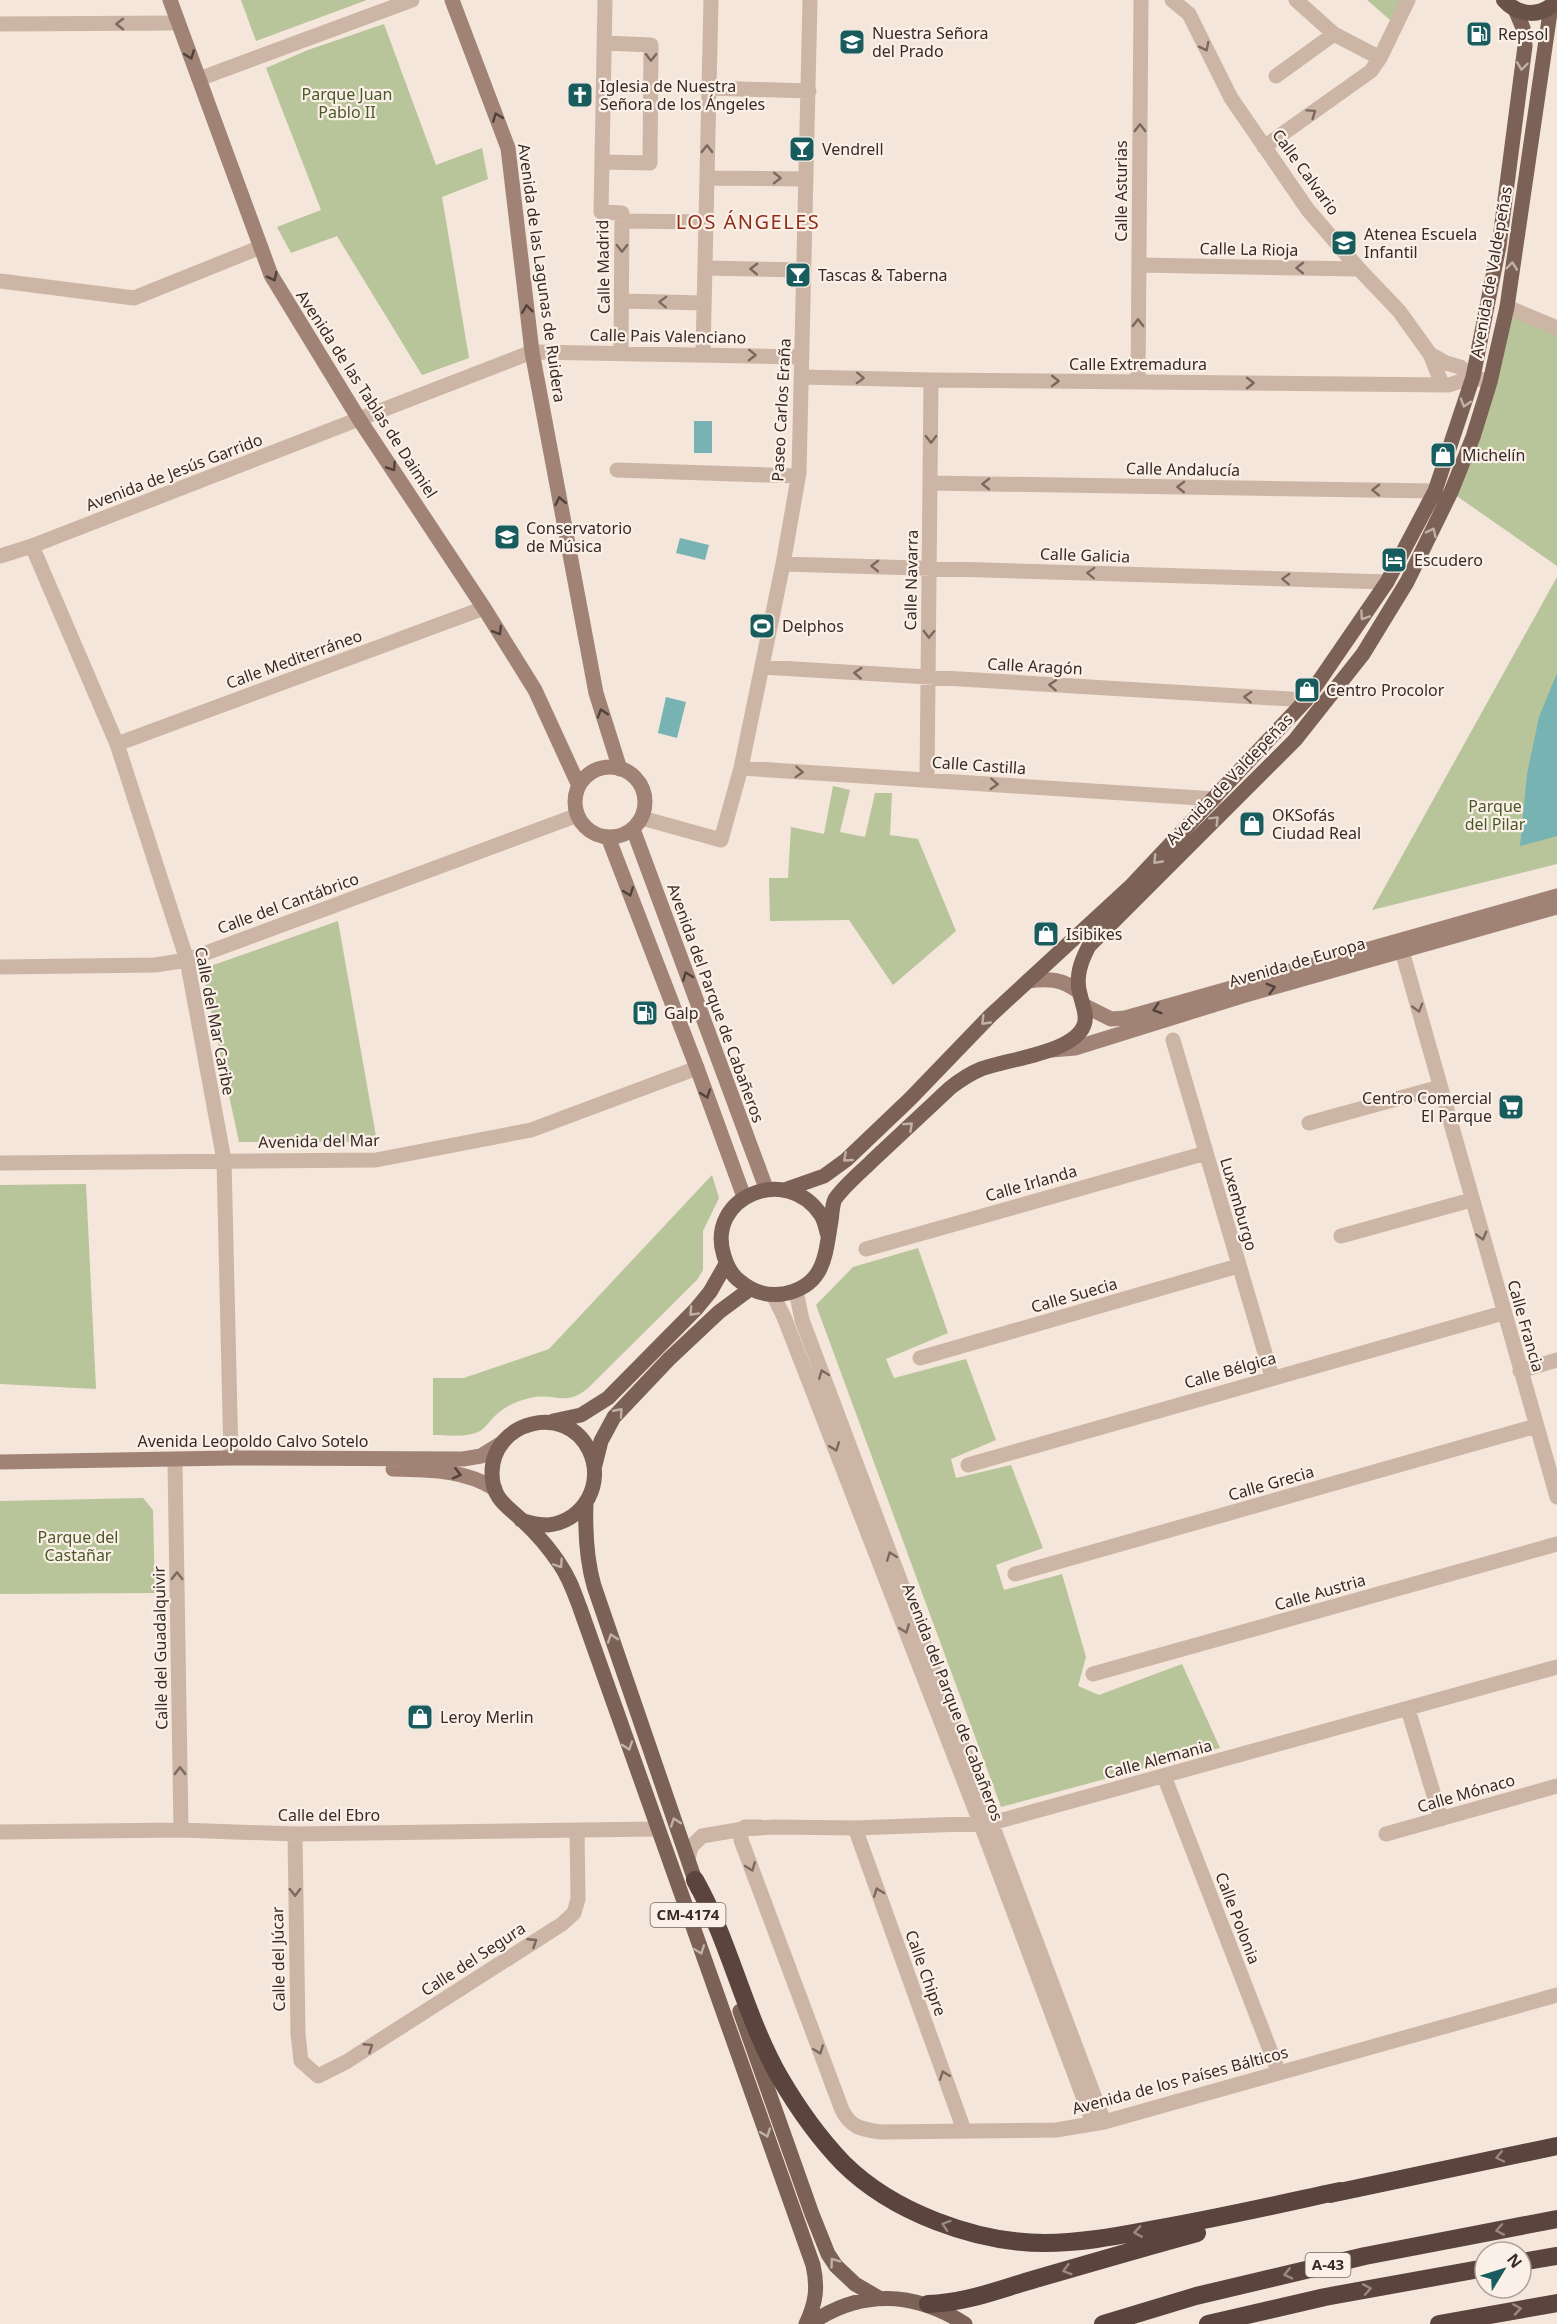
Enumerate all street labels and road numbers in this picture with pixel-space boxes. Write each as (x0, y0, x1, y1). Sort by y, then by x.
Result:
street label: Calle Calvario (1267, 125, 1345, 219)
street label: Calle Asturias (1110, 140, 1132, 242)
street label: Avenida de las Lagunas de Ruidera (513, 142, 571, 404)
street label: Avenida de Valdepeñas (1465, 184, 1517, 360)
street label: Calle Madrid (591, 220, 615, 314)
street label: Calle La Rioja (1199, 237, 1299, 261)
street label: Avenida de las Tablas de Daimiel (291, 286, 443, 502)
street label: Calle Pais Valenciano (589, 324, 747, 348)
street label: Paseo Carlos Eraña (766, 338, 796, 482)
street label: Calle Extremadura (1069, 353, 1207, 375)
street label: Avenida de Jesús Garrido (82, 428, 266, 516)
street label: Calle Andalucía (1126, 457, 1240, 481)
street label: Calle Navarra (899, 529, 923, 631)
street label: Calle Galicia (1040, 542, 1130, 568)
street label: Calle Mediterráneo (223, 624, 365, 694)
street label: Calle Aragón (987, 653, 1083, 679)
street label: Avenida de Valdepeñas (1161, 709, 1297, 849)
street label: Calle Castilla (931, 751, 1027, 779)
street label: Calle del Cantábrico (214, 867, 362, 939)
street label: Avenida del Parque de Cabañeros (662, 880, 770, 1126)
street label: Avenida de Europa (1226, 932, 1368, 992)
street label: Calle del Mar Caribe (190, 945, 240, 1097)
street label: Avenida del Mar (258, 1129, 380, 1153)
street label: Luxemburgo (1215, 1155, 1263, 1253)
street label: Calle Irlanda (983, 1159, 1079, 1207)
street label: Calle Suecia (1028, 1272, 1120, 1318)
street label: Calle Francia (1502, 1277, 1550, 1375)
street label: Calle Bélgica (1181, 1346, 1279, 1394)
street label: Avenida Leopoldo Calvo Sotelo (137, 1430, 369, 1452)
street label: Calle Grecia (1226, 1460, 1316, 1506)
street label: Calle del Guadalquivir (148, 1566, 172, 1730)
street label: Calle Austria (1272, 1568, 1368, 1616)
street label: Avenida del Parque de Cabañeros (897, 1580, 1009, 1824)
street label: Calle Alemania (1102, 1734, 1214, 1784)
street label: Calle Mónaco (1414, 1769, 1518, 1817)
street label: Calle del Ebro (278, 1804, 380, 1826)
street label: Calle Polonia (1210, 1869, 1266, 1967)
road number: CM-4174 (650, 1903, 726, 1927)
street label: Calle del Júcar (266, 1906, 290, 2012)
street label: Calle del Segura (416, 1917, 530, 2001)
street label: Calle Chipre (900, 1927, 952, 2019)
street label: Avenida de los Países Bálticos (1070, 2041, 1290, 2119)
road number: A-43 (1306, 2253, 1350, 2277)

